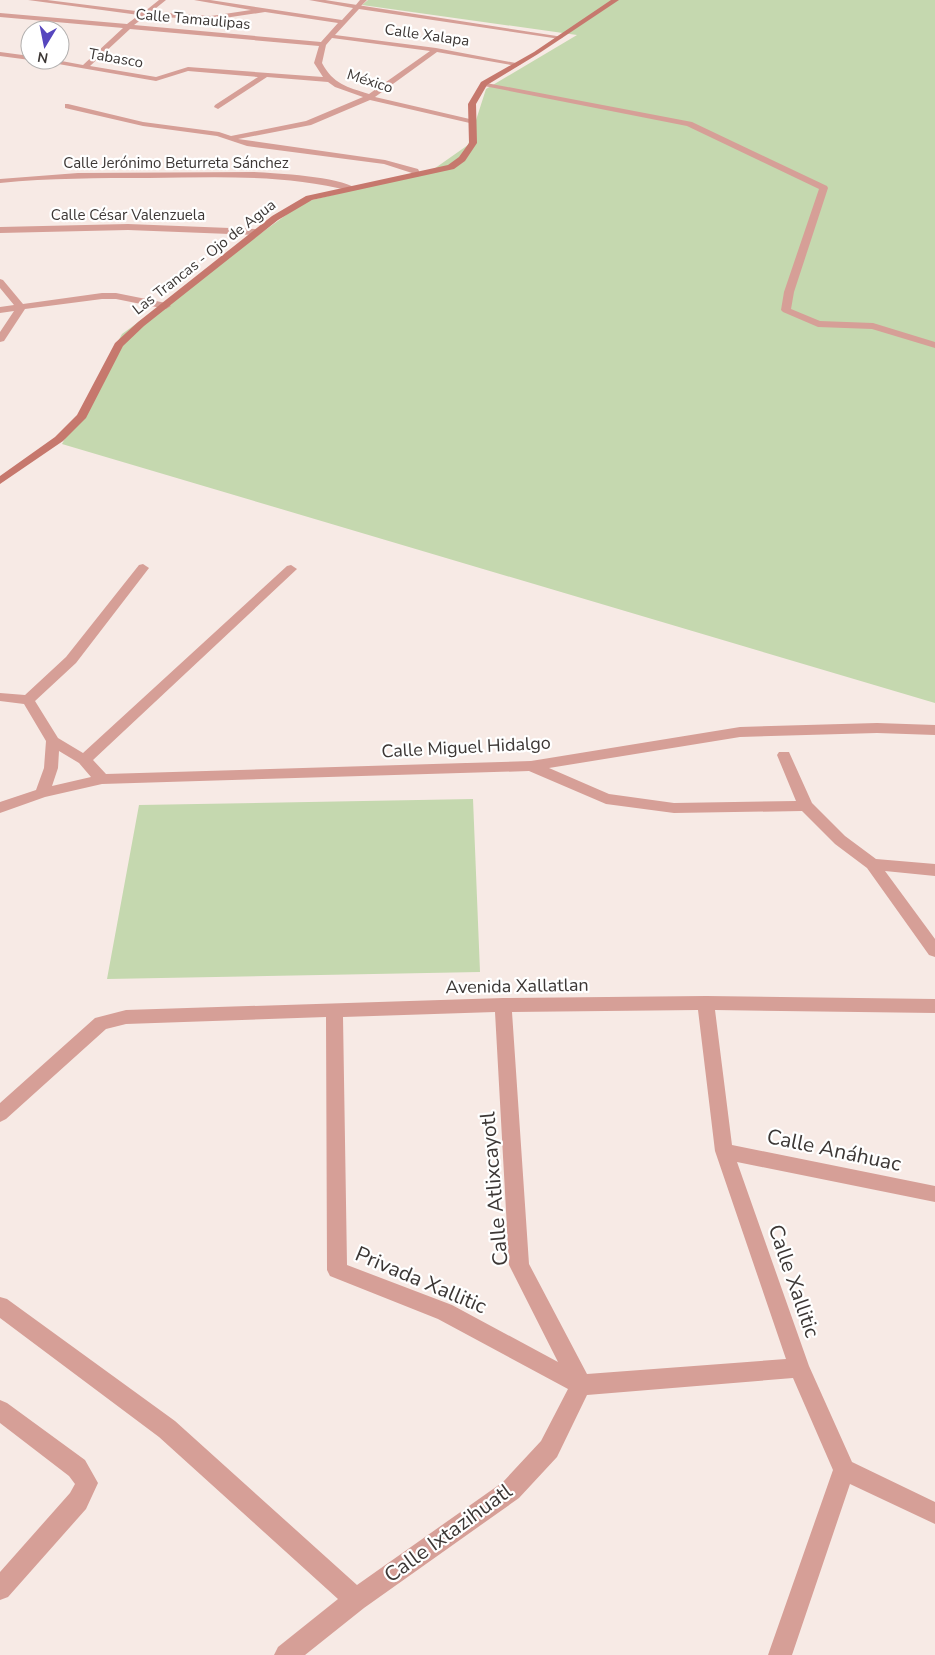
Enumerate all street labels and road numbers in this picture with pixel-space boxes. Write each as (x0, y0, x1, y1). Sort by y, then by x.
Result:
street label: Calle Tamaulipas (135, 4, 251, 34)
street label: Calle Xalapa (383, 19, 471, 51)
street label: Tabasco (87, 43, 145, 73)
street label: México (344, 64, 396, 98)
street label: Calle Jerónimo Beturreta Sánchez (63, 153, 289, 173)
street label: Las Trancas - Ojo de Agua (128, 195, 280, 319)
street label: Calle César Valenzuela (51, 205, 205, 225)
street label: Calle Miguel Hidalgo (381, 731, 551, 763)
street label: Avenida Xallatlan (445, 973, 589, 999)
street label: Calle Atlixcayotl (473, 1110, 515, 1267)
street label: Calle Anáhuac (764, 1122, 904, 1178)
street label: Calle Xallitic (762, 1221, 827, 1342)
street label: Privada Xallitic (351, 1240, 491, 1320)
street label: Calle Ixtazihuatl (378, 1477, 518, 1589)

